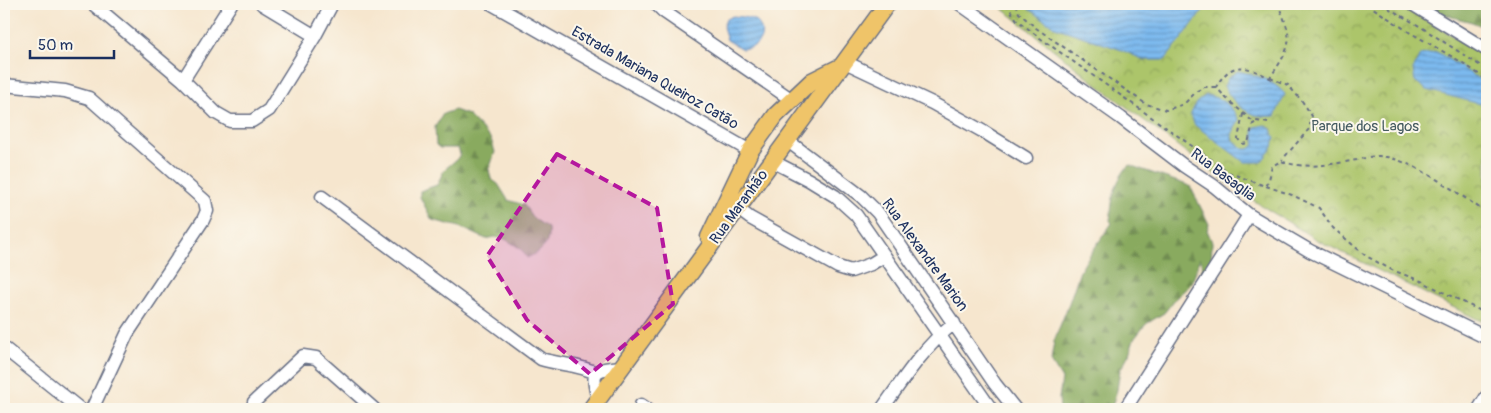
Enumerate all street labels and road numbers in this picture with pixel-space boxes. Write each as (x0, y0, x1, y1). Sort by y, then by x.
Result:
street label: Estrada Mariana Queiroz Catão (568, 22, 742, 134)
street label: Rua Basaglia (1187, 144, 1259, 206)
street label: Rua Maranhão (706, 166, 772, 248)
street label: Rua Alexandre Marion (878, 195, 972, 315)

